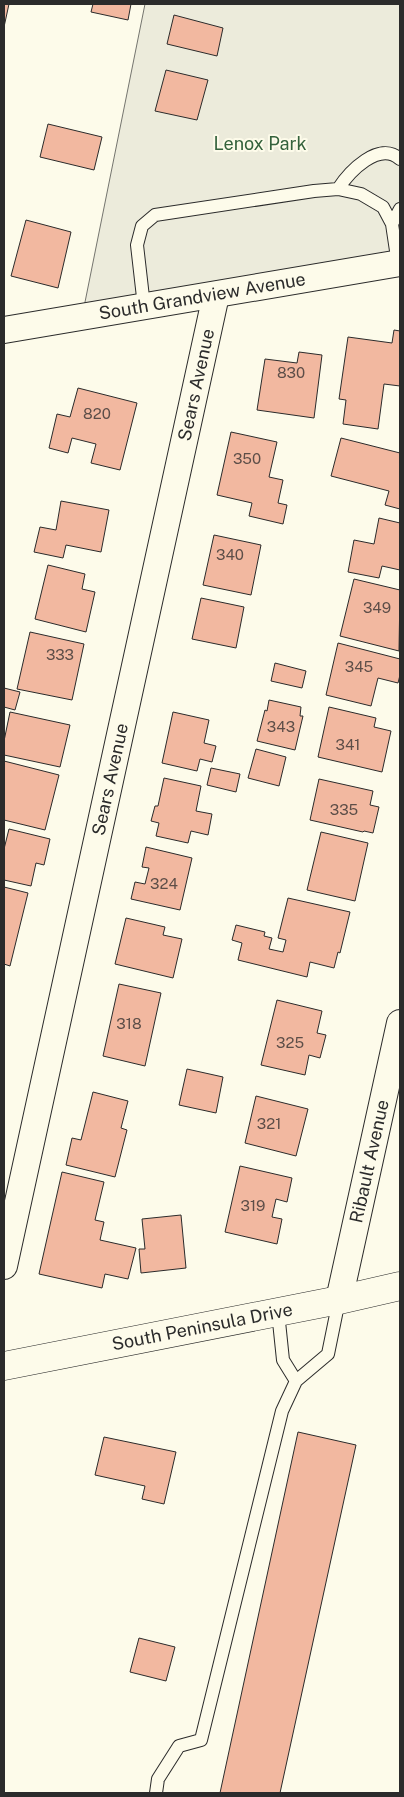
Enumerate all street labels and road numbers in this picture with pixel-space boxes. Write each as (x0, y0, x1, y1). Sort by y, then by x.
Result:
street label: South Grandview Avenue (97, 268, 307, 324)
street label: Sears Avenue (173, 327, 218, 443)
street label: Sears Avenue (87, 721, 132, 837)
street label: Ribault Avenue (345, 1098, 393, 1225)
street label: South Peninsula Drive (110, 1298, 294, 1355)

